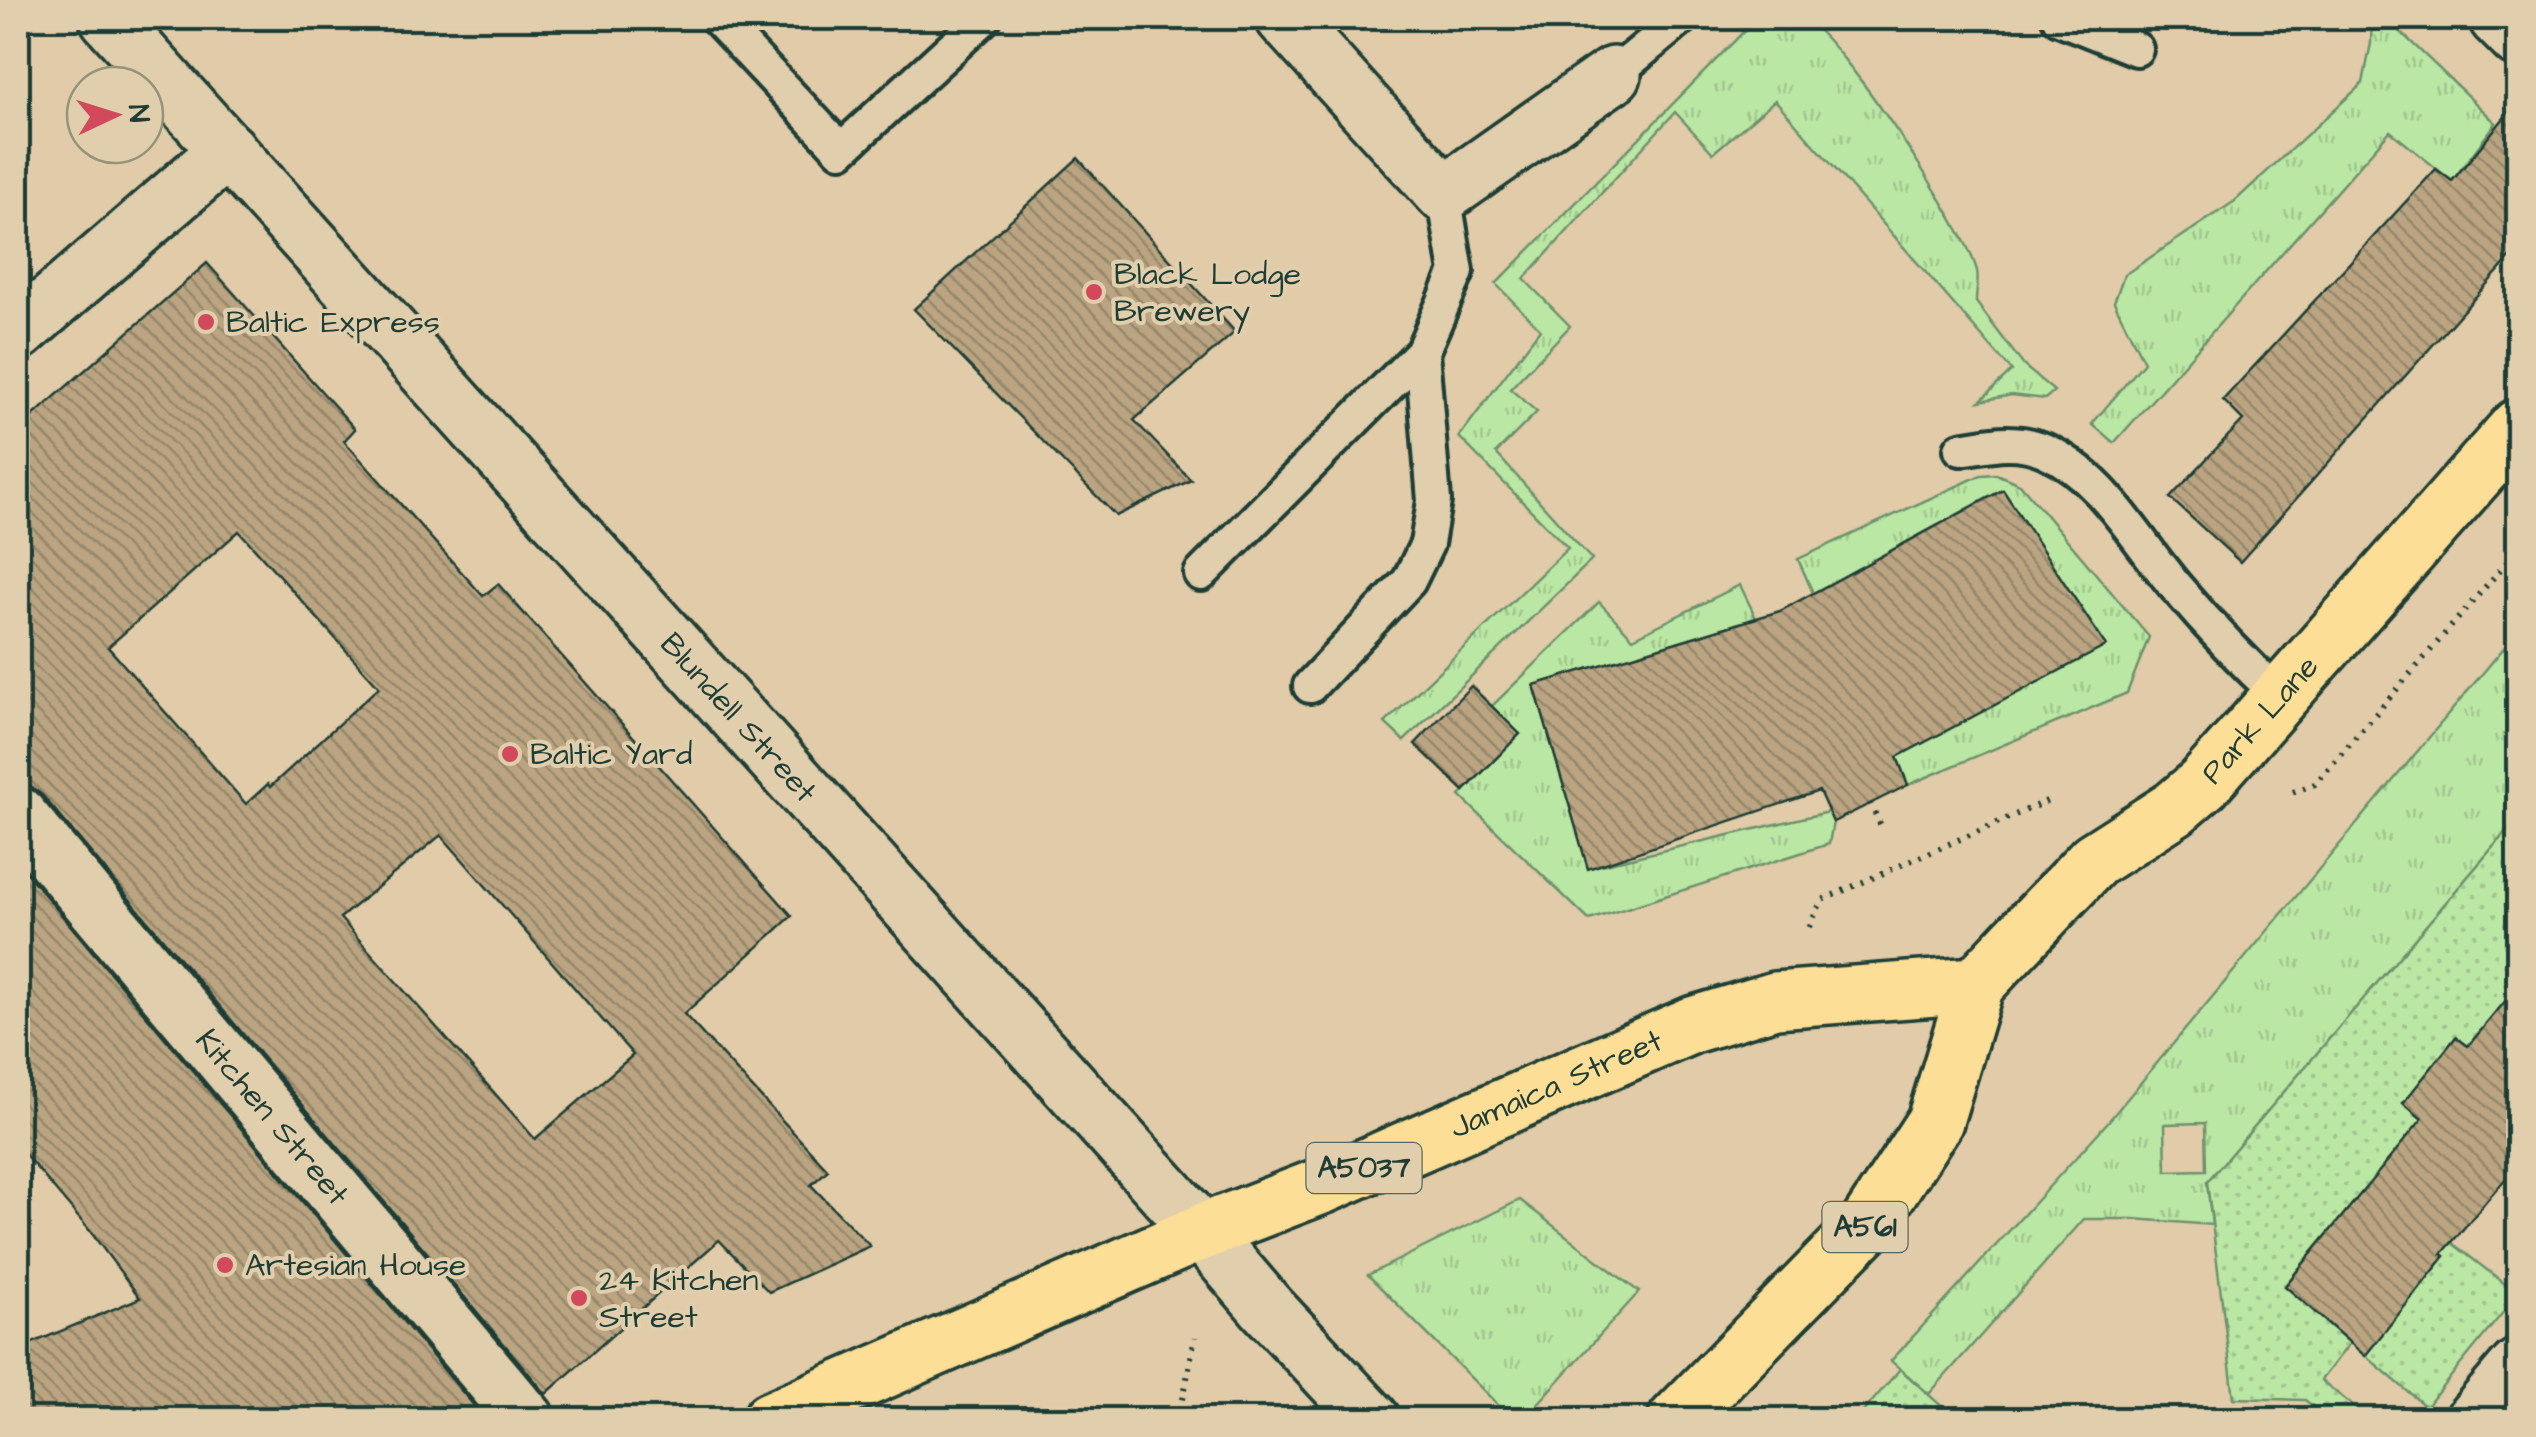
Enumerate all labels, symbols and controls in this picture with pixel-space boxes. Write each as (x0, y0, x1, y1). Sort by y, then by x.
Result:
north arrow (65, 65, 165, 165)
text: N (118, 103, 159, 124)
place label: Black Lodge Brewery (1114, 252, 1301, 334)
marker: Black Lodge Brewery (1083, 281, 1105, 303)
place label: Baltic Express (226, 300, 440, 345)
marker: Baltic Express (195, 311, 217, 333)
street label: Blundell Street (650, 623, 827, 813)
street label: Park Lane (2190, 645, 2329, 794)
place label: Baltic Yard (530, 732, 692, 777)
marker: Baltic Yard (499, 743, 521, 765)
street label: Jamaica Street (1443, 1018, 1669, 1150)
street label: Kitchen Street (185, 1019, 360, 1215)
road number: A5037 (1306, 1143, 1422, 1193)
road number: A561 (1822, 1202, 1908, 1252)
place label: Artesian House (245, 1243, 466, 1288)
marker: Artesian House (214, 1254, 236, 1276)
place label: 24 Kitchen Street (599, 1258, 758, 1340)
marker: 24 Kitchen Street (568, 1287, 590, 1309)

